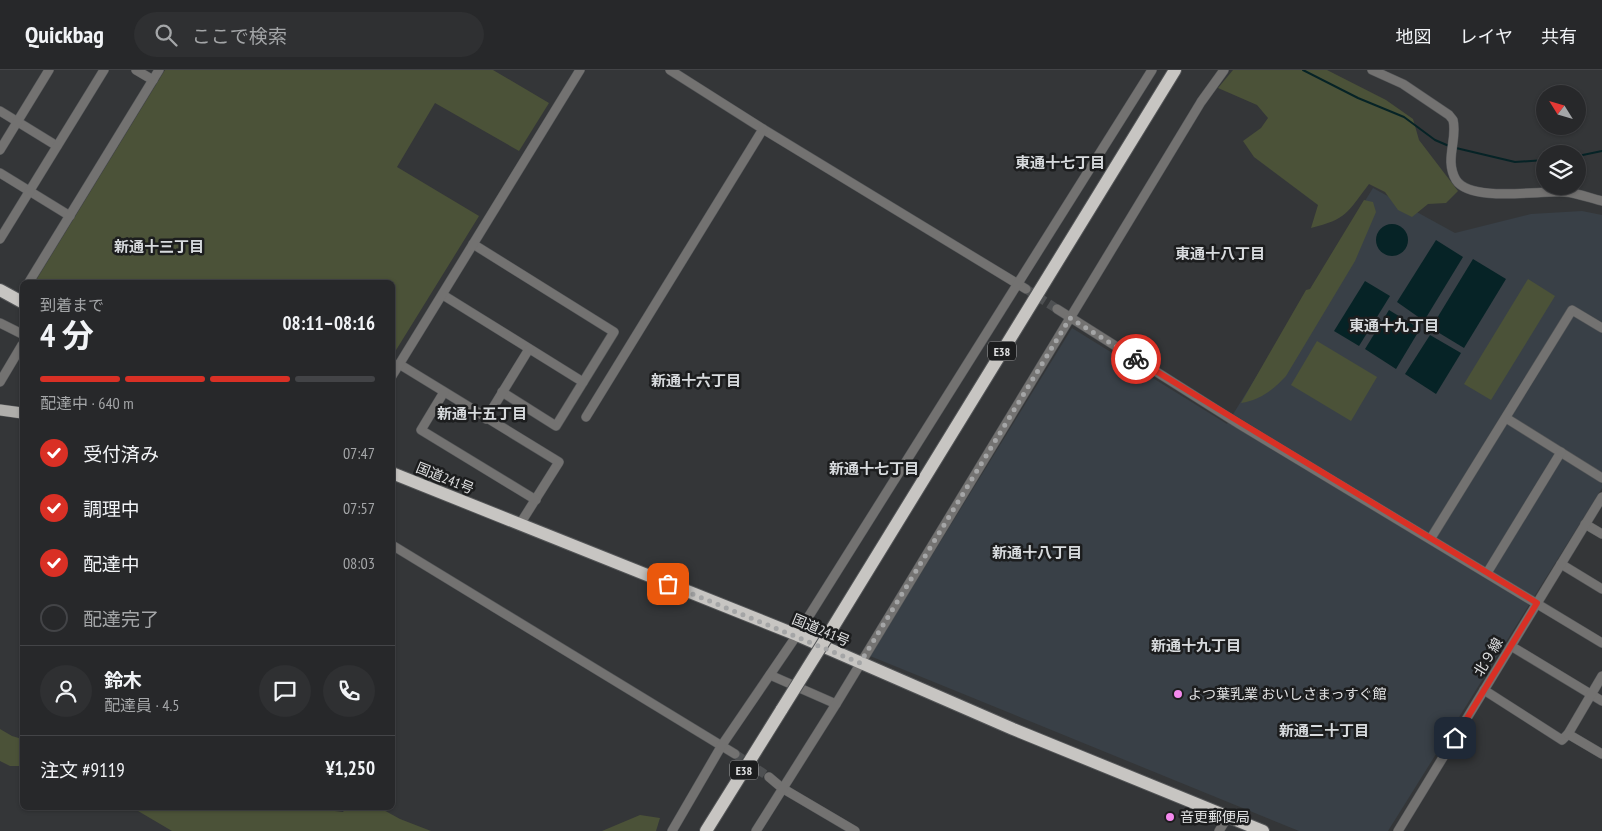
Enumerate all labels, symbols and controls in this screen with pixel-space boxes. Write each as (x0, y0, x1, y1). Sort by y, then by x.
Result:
search box (134, 12, 484, 57)
text: Quickbag (25, 19, 104, 50)
icon: search (152, 21, 180, 49)
text: ここで検索 (192, 24, 287, 48)
text: 地図 (1396, 25, 1432, 48)
text: レイヤ (1460, 25, 1513, 48)
text: 共有 (1541, 25, 1577, 48)
north arrow (1536, 85, 1586, 135)
map controls (1536, 85, 1586, 195)
button: layers (1536, 145, 1586, 195)
district label: 東通十七丁目 (1015, 153, 1105, 172)
district label: 新通十三丁目 (114, 237, 204, 256)
district label: 東通十八丁目 (1175, 244, 1265, 263)
text: 到着まで (40, 295, 104, 315)
text: 08:11–08:16 (282, 311, 375, 335)
text: 4 分 (40, 314, 94, 356)
district label: 東通十九丁目 (1349, 316, 1439, 335)
courier (1111, 334, 1161, 384)
road number: E38 (988, 342, 1016, 360)
icon: bike (1122, 345, 1150, 373)
district label: 新通十六丁目 (651, 371, 741, 390)
text: 配達中 · 640 m (40, 393, 134, 413)
district label: 新通十五丁目 (437, 404, 527, 423)
icon: check (40, 439, 68, 467)
text: 受付済み (83, 442, 159, 466)
text: 07:47 (343, 443, 375, 463)
street label: 国道241号 (413, 458, 477, 498)
district label: 新通十七丁目 (829, 459, 919, 478)
icon: check (40, 494, 68, 522)
text: 調理中 (83, 497, 140, 521)
text: 07:57 (343, 498, 375, 518)
district label: 新通十八丁目 (992, 543, 1082, 562)
icon: check (40, 549, 68, 577)
text: 配達中 (83, 552, 140, 576)
text: 08:03 (343, 553, 375, 573)
pin (647, 563, 689, 605)
icon: bag (654, 570, 682, 598)
text: 配達完了 (83, 607, 159, 631)
street label: 国道241号 (789, 610, 853, 650)
street label: 北９線 (1469, 634, 1507, 680)
district label: 新通十九丁目 (1151, 636, 1241, 655)
button: person (40, 665, 92, 717)
button: chat (259, 665, 311, 717)
button: phone (323, 665, 375, 717)
text: 鈴木 (104, 668, 142, 692)
place label: よつ葉乳業 おいしさまっすぐ館 (1188, 685, 1386, 703)
marker: よつ葉乳業 おいしさまっすぐ館 (1172, 688, 1184, 700)
text: 配達員 · 4.5 (104, 695, 179, 715)
pin (1434, 717, 1476, 759)
district label: 新通二十丁目 (1279, 721, 1369, 740)
icon: home (1441, 724, 1469, 752)
text: ¥1,250 (325, 756, 375, 780)
text: 注文 #9119 (40, 758, 125, 782)
road number: E38 (730, 760, 758, 780)
place label: 音更郵便局 (1180, 808, 1250, 826)
marker: 音更郵便局 (1164, 811, 1176, 823)

